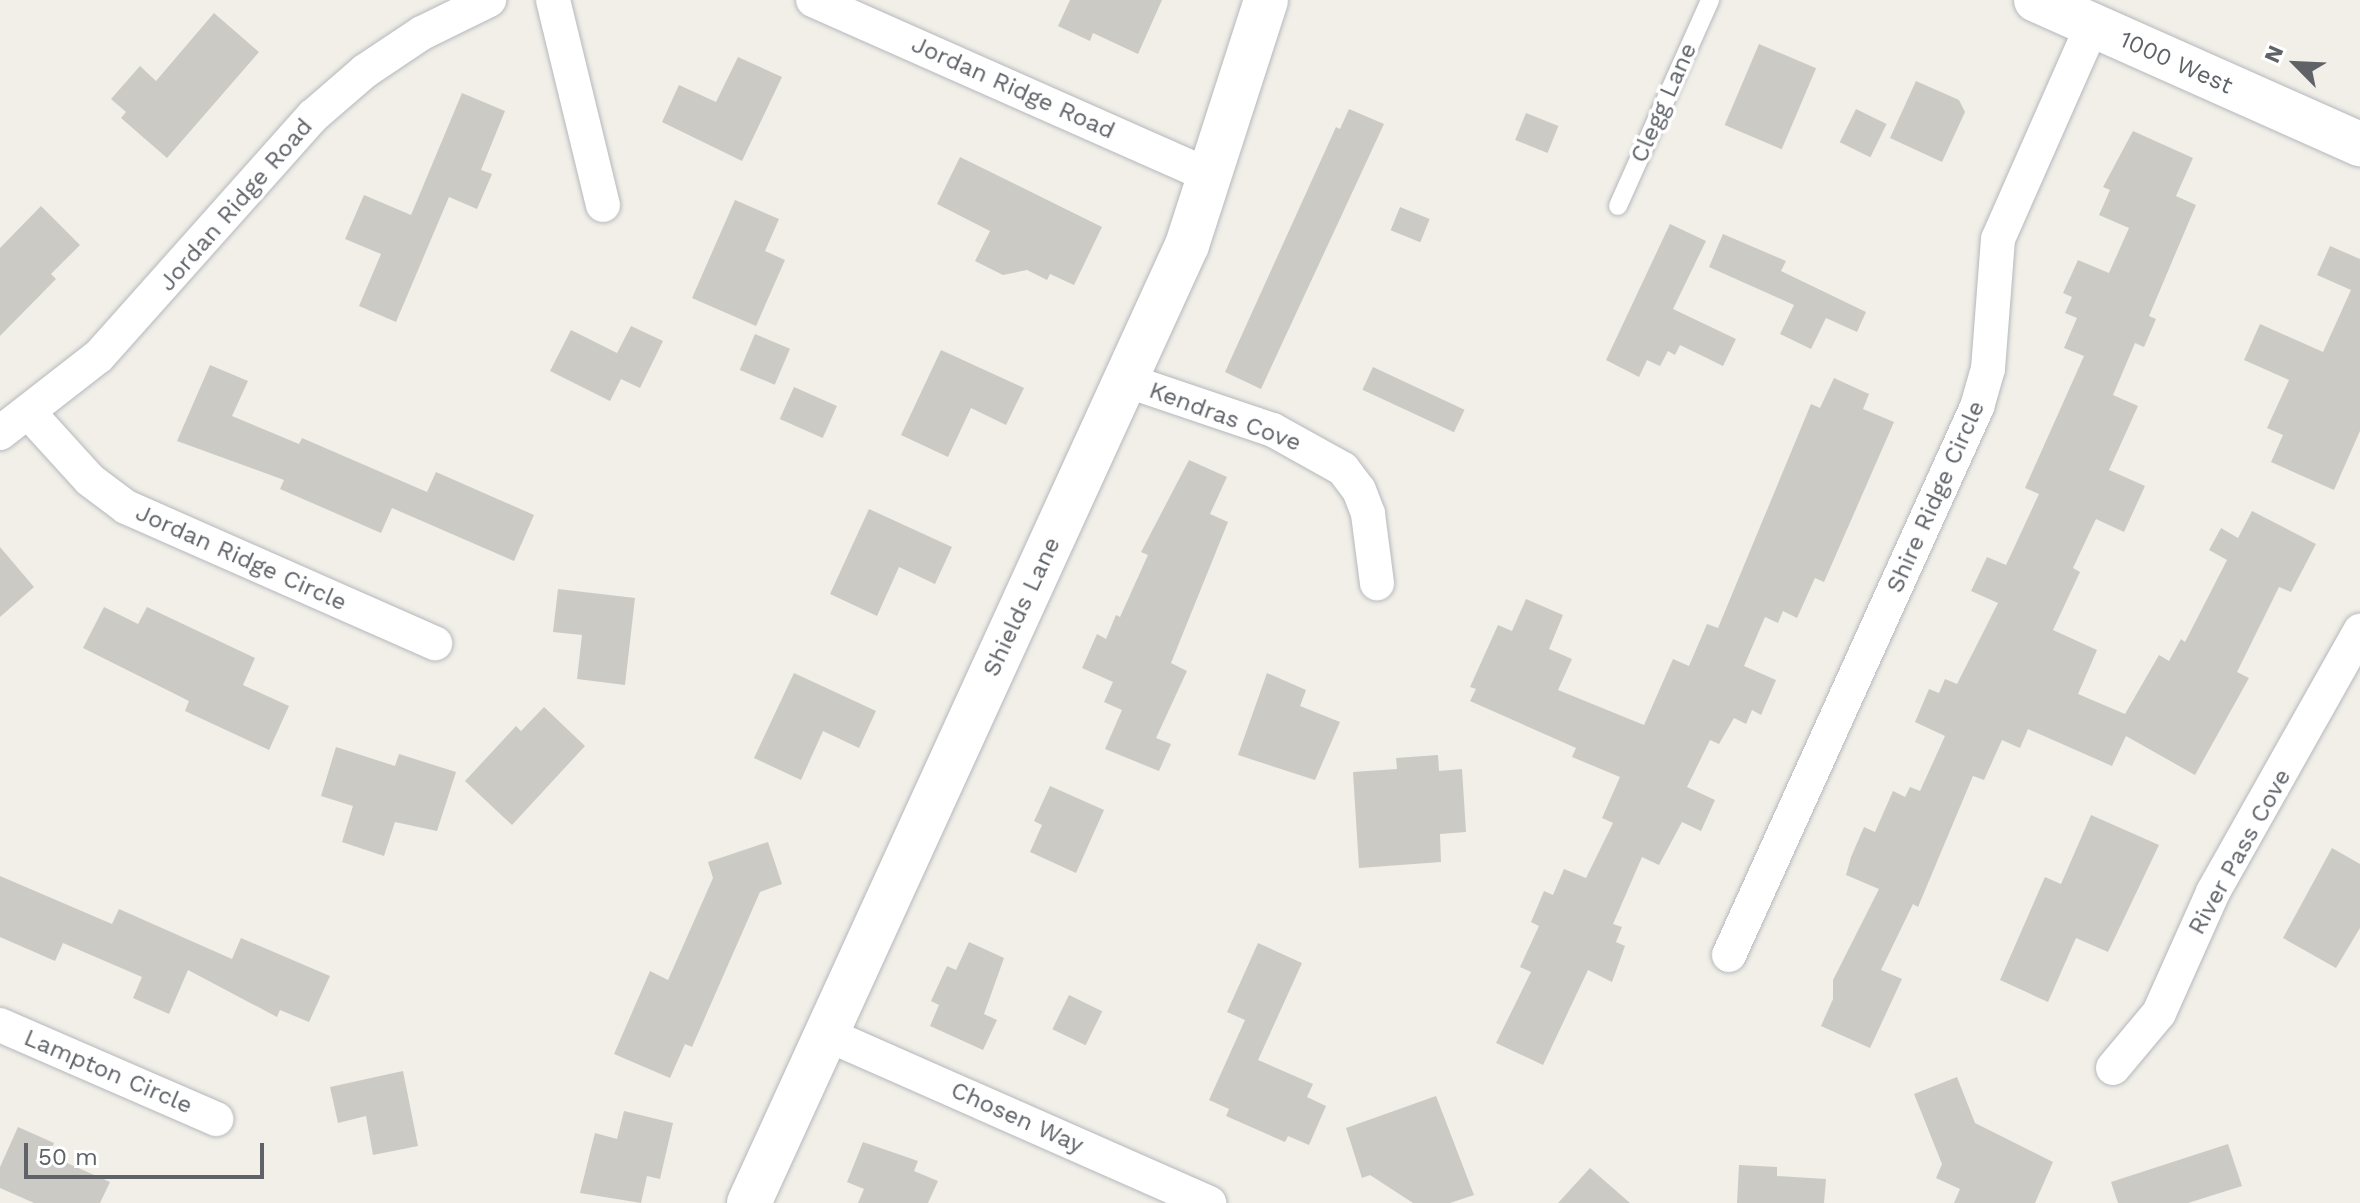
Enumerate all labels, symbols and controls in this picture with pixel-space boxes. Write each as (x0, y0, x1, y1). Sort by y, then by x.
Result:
north arrow (2256, 24, 2336, 104)
street label: 1000 West (2115, 25, 2237, 101)
street label: Jordan Ridge Road (907, 30, 1119, 146)
street label: Clegg Lane (1625, 39, 1703, 167)
text: N (2259, 41, 2288, 67)
street label: Jordan Ridge Road (153, 113, 319, 297)
street label: Kendras Cove (1145, 376, 1305, 458)
street label: Shire Ridge Circle (1881, 397, 1991, 597)
street label: Jordan Ridge Circle (131, 499, 351, 617)
street label: Shields Lane (977, 533, 1067, 681)
street label: River Pass Cove (2182, 764, 2298, 940)
street label: Lampton Circle (20, 1024, 196, 1120)
street label: Chosen Way (946, 1076, 1088, 1160)
scale bar (28, 1127, 268, 1177)
text: 50 m (38, 1143, 98, 1171)

